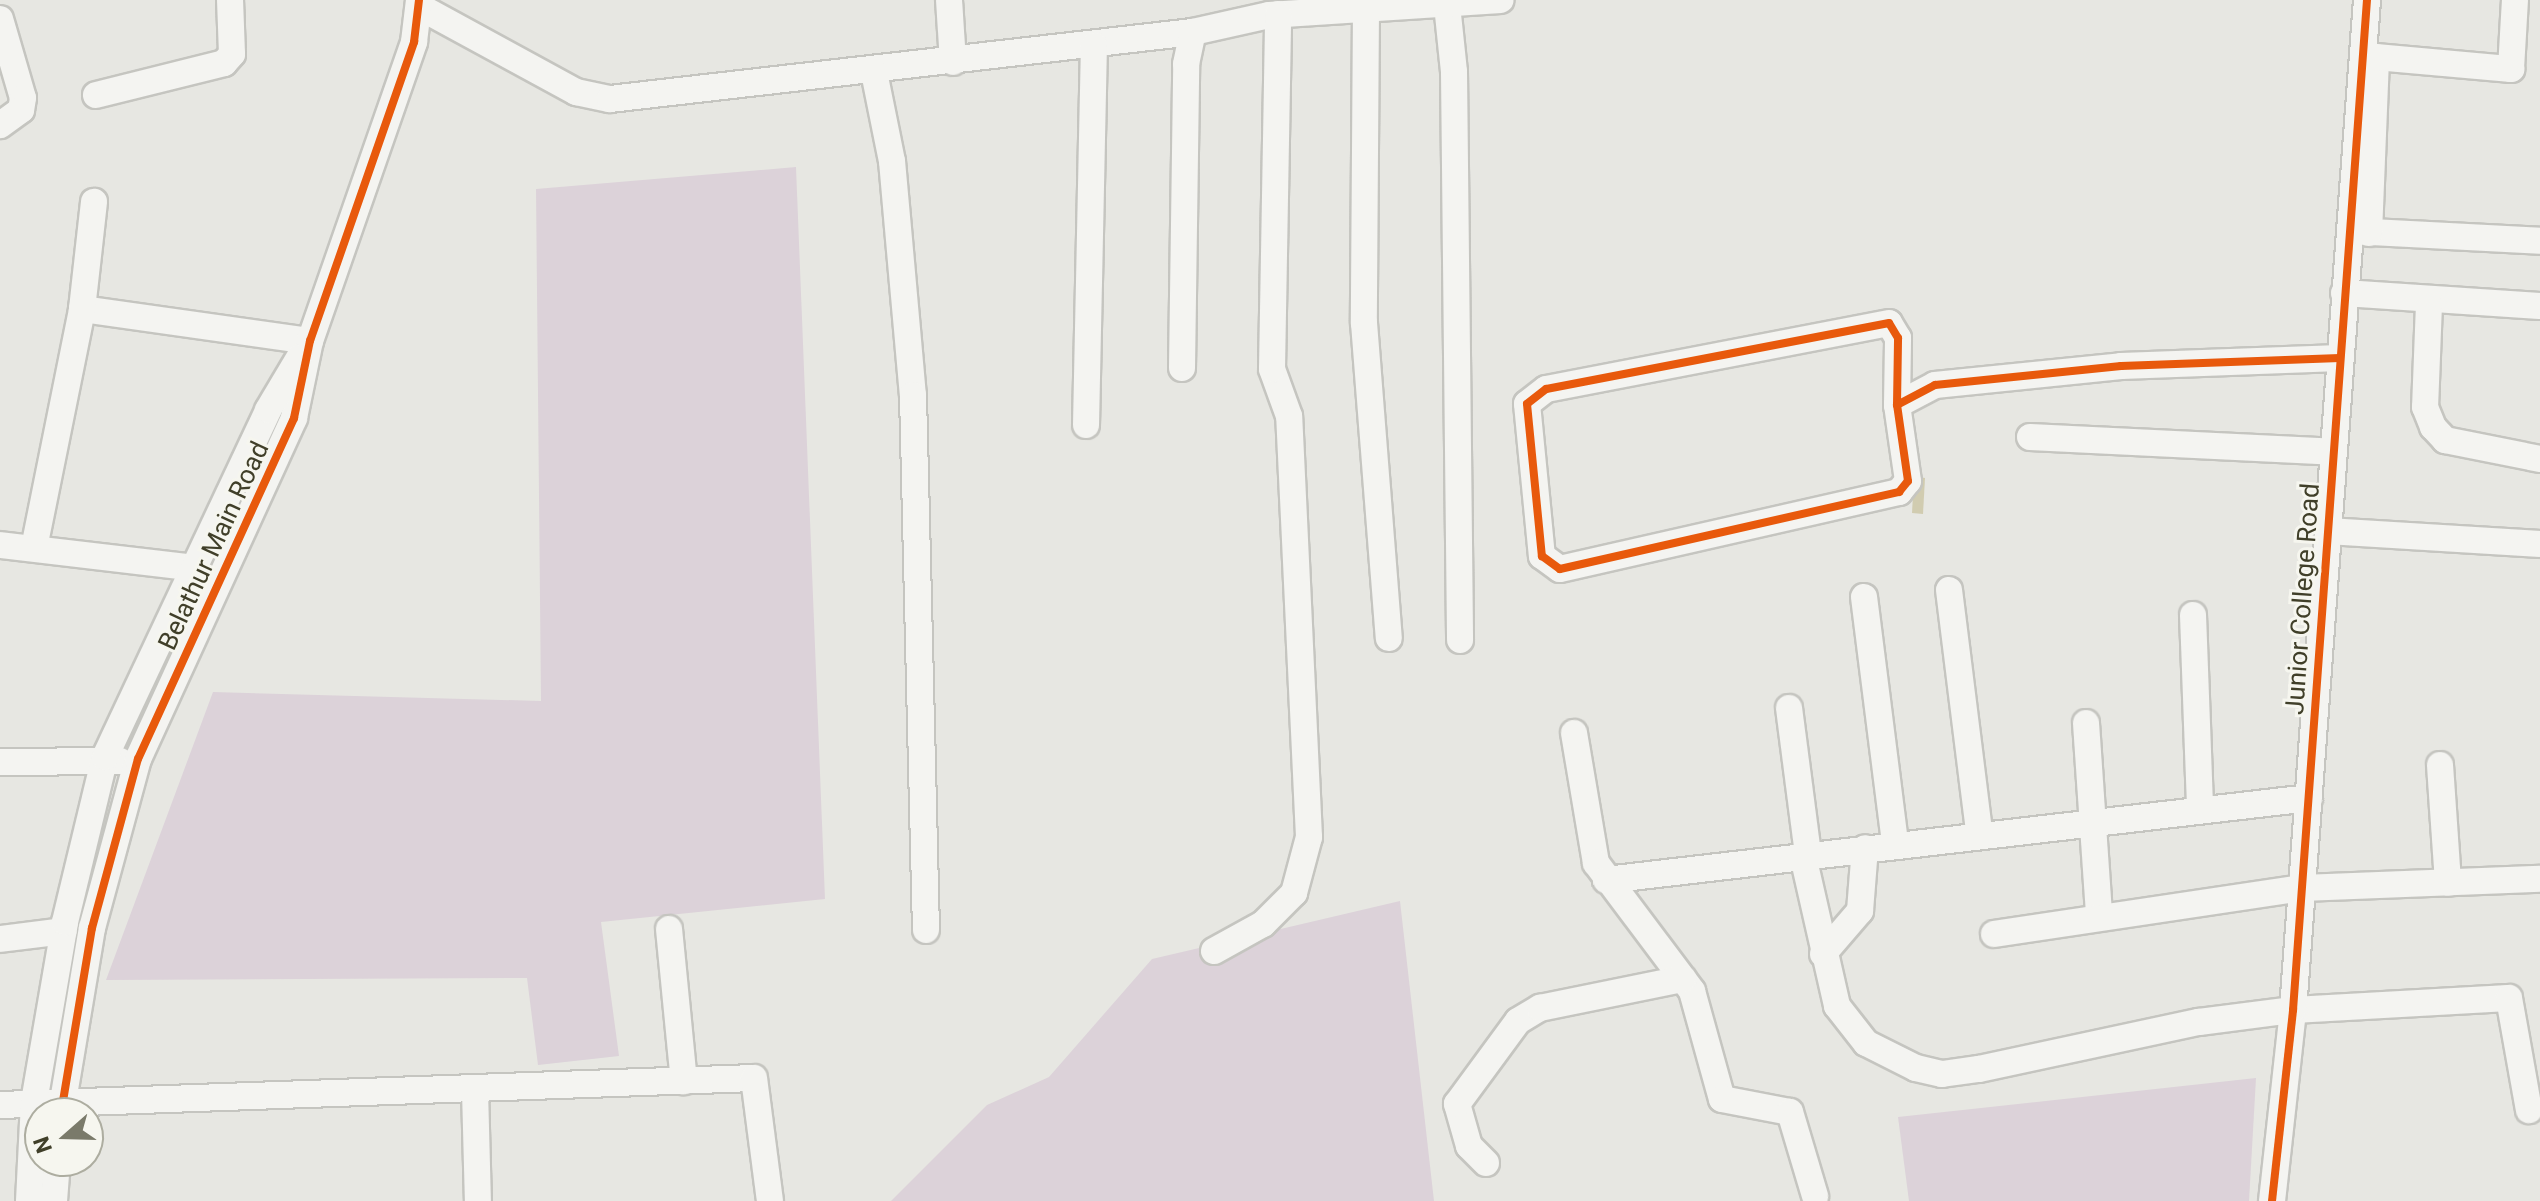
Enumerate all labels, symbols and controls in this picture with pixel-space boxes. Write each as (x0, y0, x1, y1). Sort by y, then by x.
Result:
street label: Belathur Main Road (152, 437, 276, 655)
street label: Junior College Road (2279, 482, 2327, 716)
north arrow (24, 1097, 104, 1177)
text: N (28, 1133, 57, 1156)

